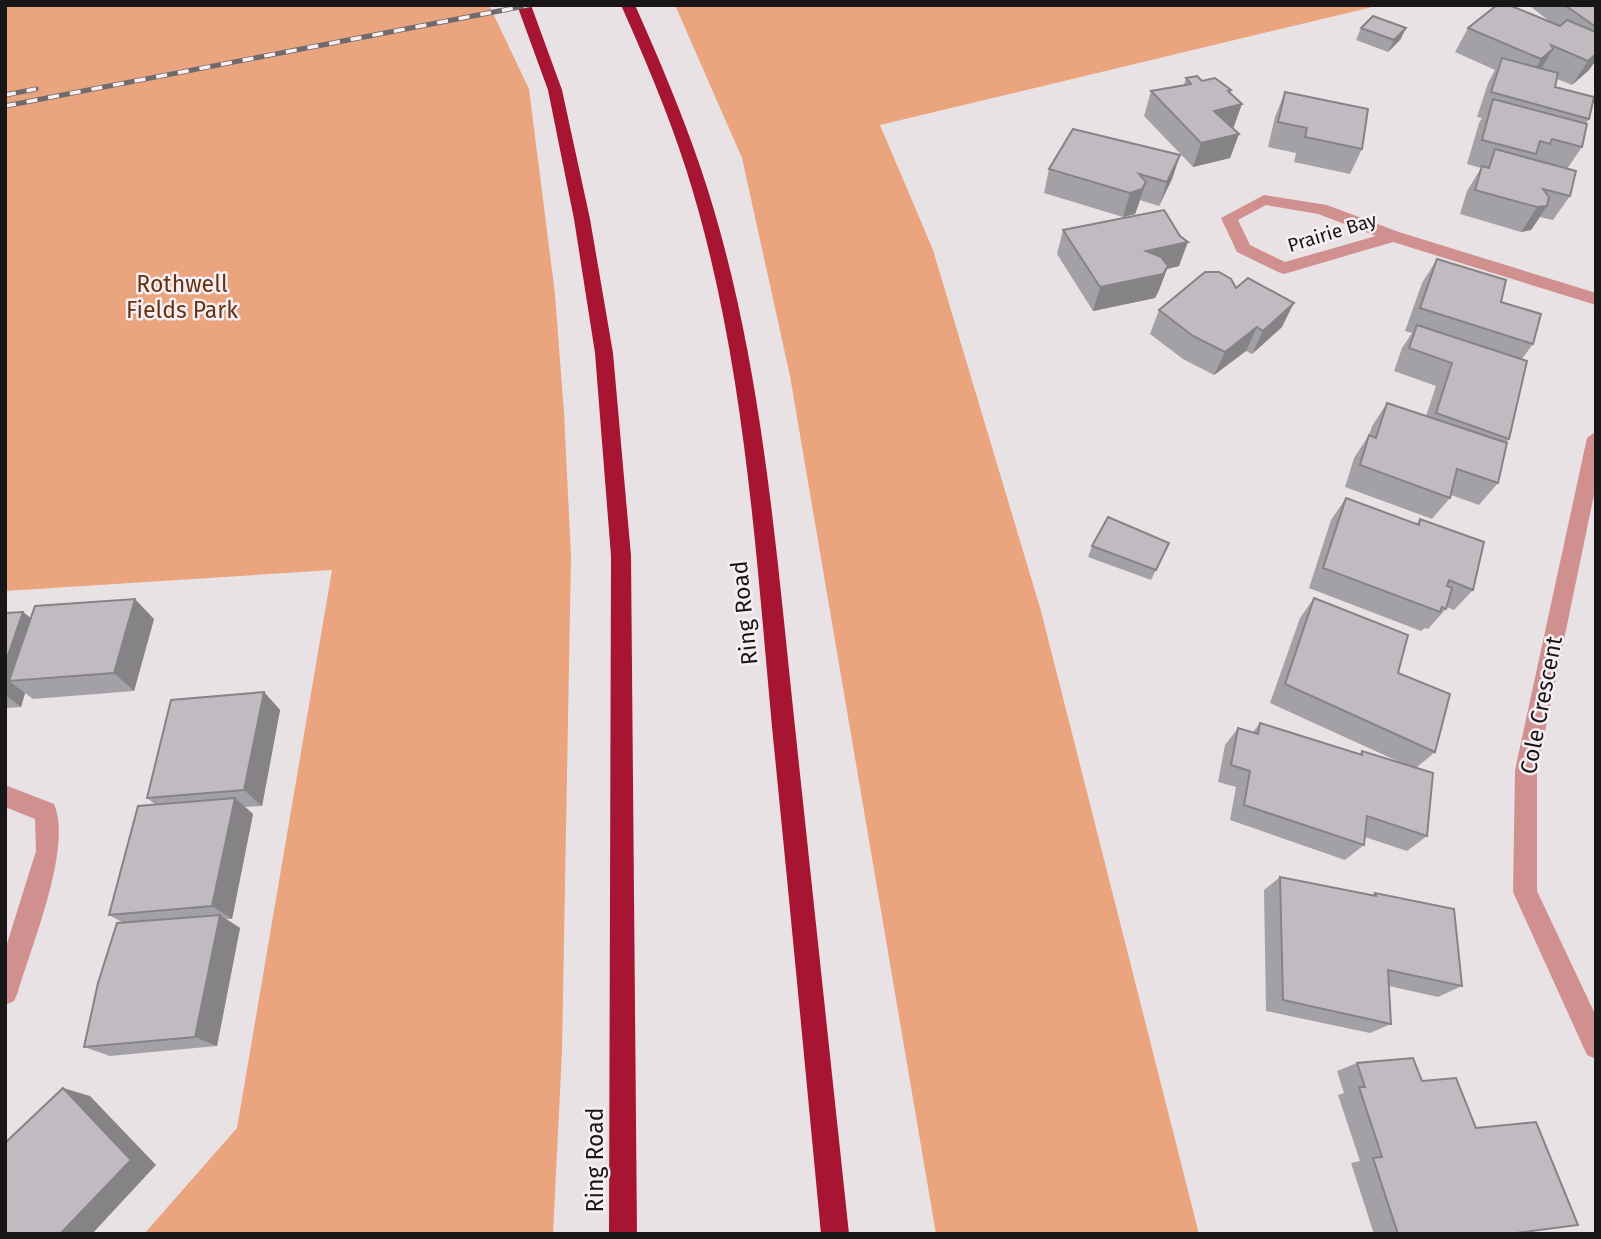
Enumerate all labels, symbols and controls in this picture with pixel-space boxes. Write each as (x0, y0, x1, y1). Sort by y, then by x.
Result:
street label: Prairie Bay (1285, 208, 1380, 257)
park label: Rothwell Fields Park (126, 270, 238, 324)
street label: Ring Road (725, 559, 763, 667)
street label: Cole Crescent (1514, 633, 1568, 776)
street label: Ring Road (581, 1108, 609, 1212)

